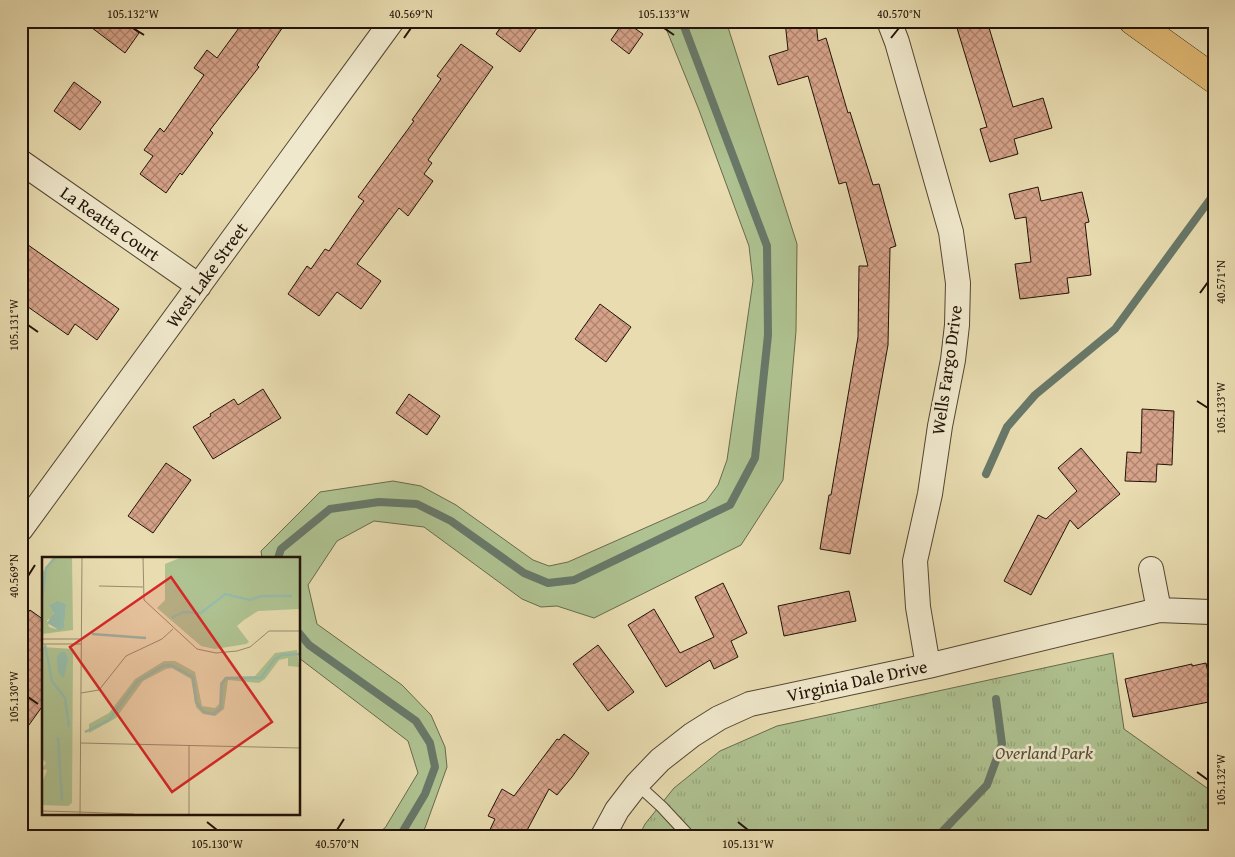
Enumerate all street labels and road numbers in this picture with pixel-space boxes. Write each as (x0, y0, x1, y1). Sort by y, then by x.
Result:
street label: La Reatta Court (55, 179, 166, 268)
street label: West Lake Street (159, 216, 254, 333)
street label: Wells Fargo Drive (924, 303, 969, 437)
street label: Virginia Dale Drive (784, 652, 930, 709)

